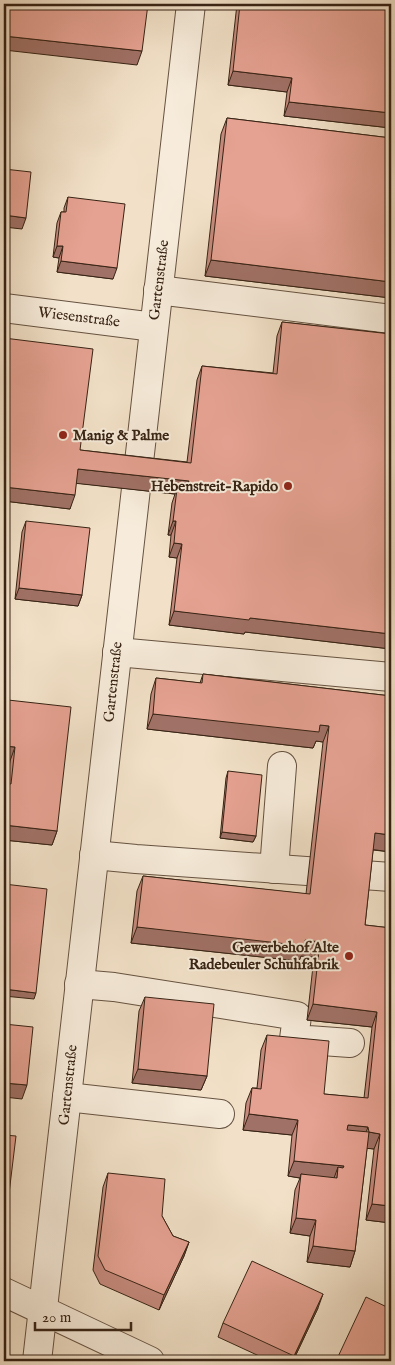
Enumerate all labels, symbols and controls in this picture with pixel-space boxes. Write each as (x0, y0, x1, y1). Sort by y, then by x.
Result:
street label: Gartenstraße (145, 239, 173, 321)
street label: Wiesenstraße (37, 303, 121, 331)
place label: Manig & Palme (73, 426, 169, 445)
marker: Manig & Palme (57, 429, 69, 441)
place label: Hebenstreit-Rapido (151, 477, 278, 496)
marker: Hebenstreit-Rapido (282, 480, 294, 492)
street label: Gartenstraße (99, 641, 127, 723)
place label: Gewerbehof Alte Radebeuler Schuhfabrik (189, 938, 340, 974)
marker: Gewerbehof Alte Radebeuler Schuhfabrik (343, 950, 355, 962)
street label: Gartenstraße (54, 1044, 82, 1126)
scale bar (35, 1300, 131, 1332)
text: 20 m (42, 1308, 72, 1327)

